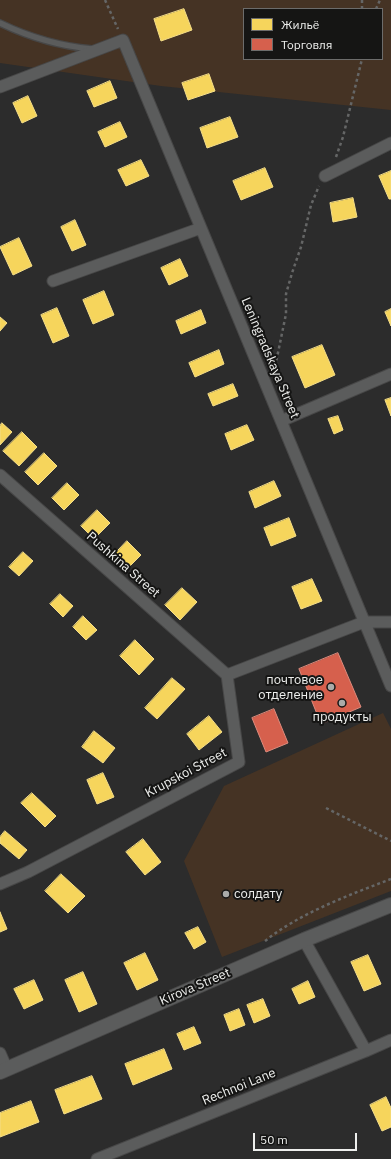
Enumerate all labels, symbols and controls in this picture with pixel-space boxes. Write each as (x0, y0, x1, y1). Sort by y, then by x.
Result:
legend (243, 8, 383, 60)
text: Жильё (281, 17, 319, 32)
text: Торговля (281, 37, 332, 52)
street label: Leningradskaya Street (238, 295, 302, 421)
street label: Pushkina Street (83, 529, 163, 601)
place label: почтовое отделение (258, 672, 323, 703)
marker: почтовое отделение (326, 682, 336, 692)
marker: продукты (337, 698, 347, 708)
place label: продукты (312, 709, 372, 725)
street label: Krupskoi Street (143, 745, 229, 801)
place label: солдату (234, 886, 282, 902)
marker: солдату (221, 889, 231, 899)
street label: Kirova Street (157, 965, 233, 1009)
street label: Rechnoi Lane (200, 1065, 278, 1109)
scale bar (255, 1125, 359, 1151)
text: 50 m (260, 1132, 288, 1147)

